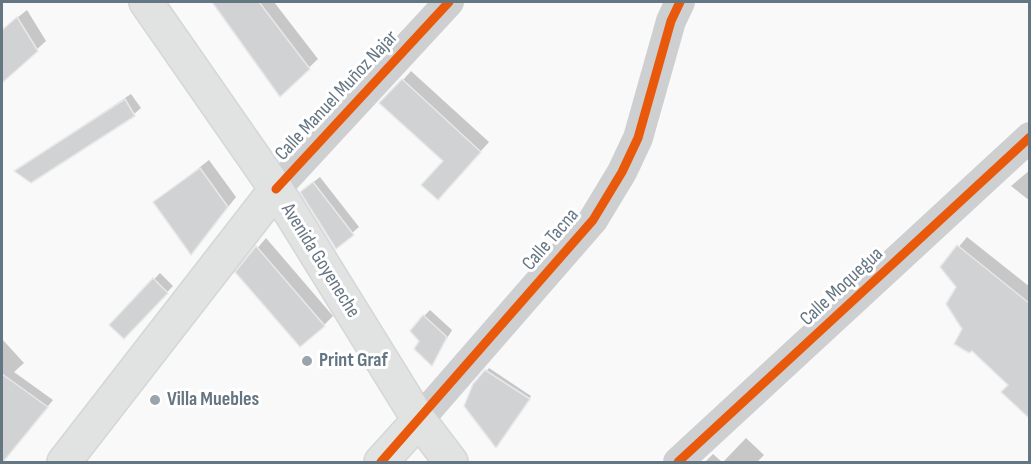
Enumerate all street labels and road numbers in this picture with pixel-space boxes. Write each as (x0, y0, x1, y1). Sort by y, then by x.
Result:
street label: Calle Manuel Muñoz Najar (270, 26, 404, 166)
street label: Avenida Goyeneche (275, 199, 365, 323)
street label: Calle Tacna (518, 204, 584, 276)
street label: Calle Moquegua (796, 243, 888, 331)

